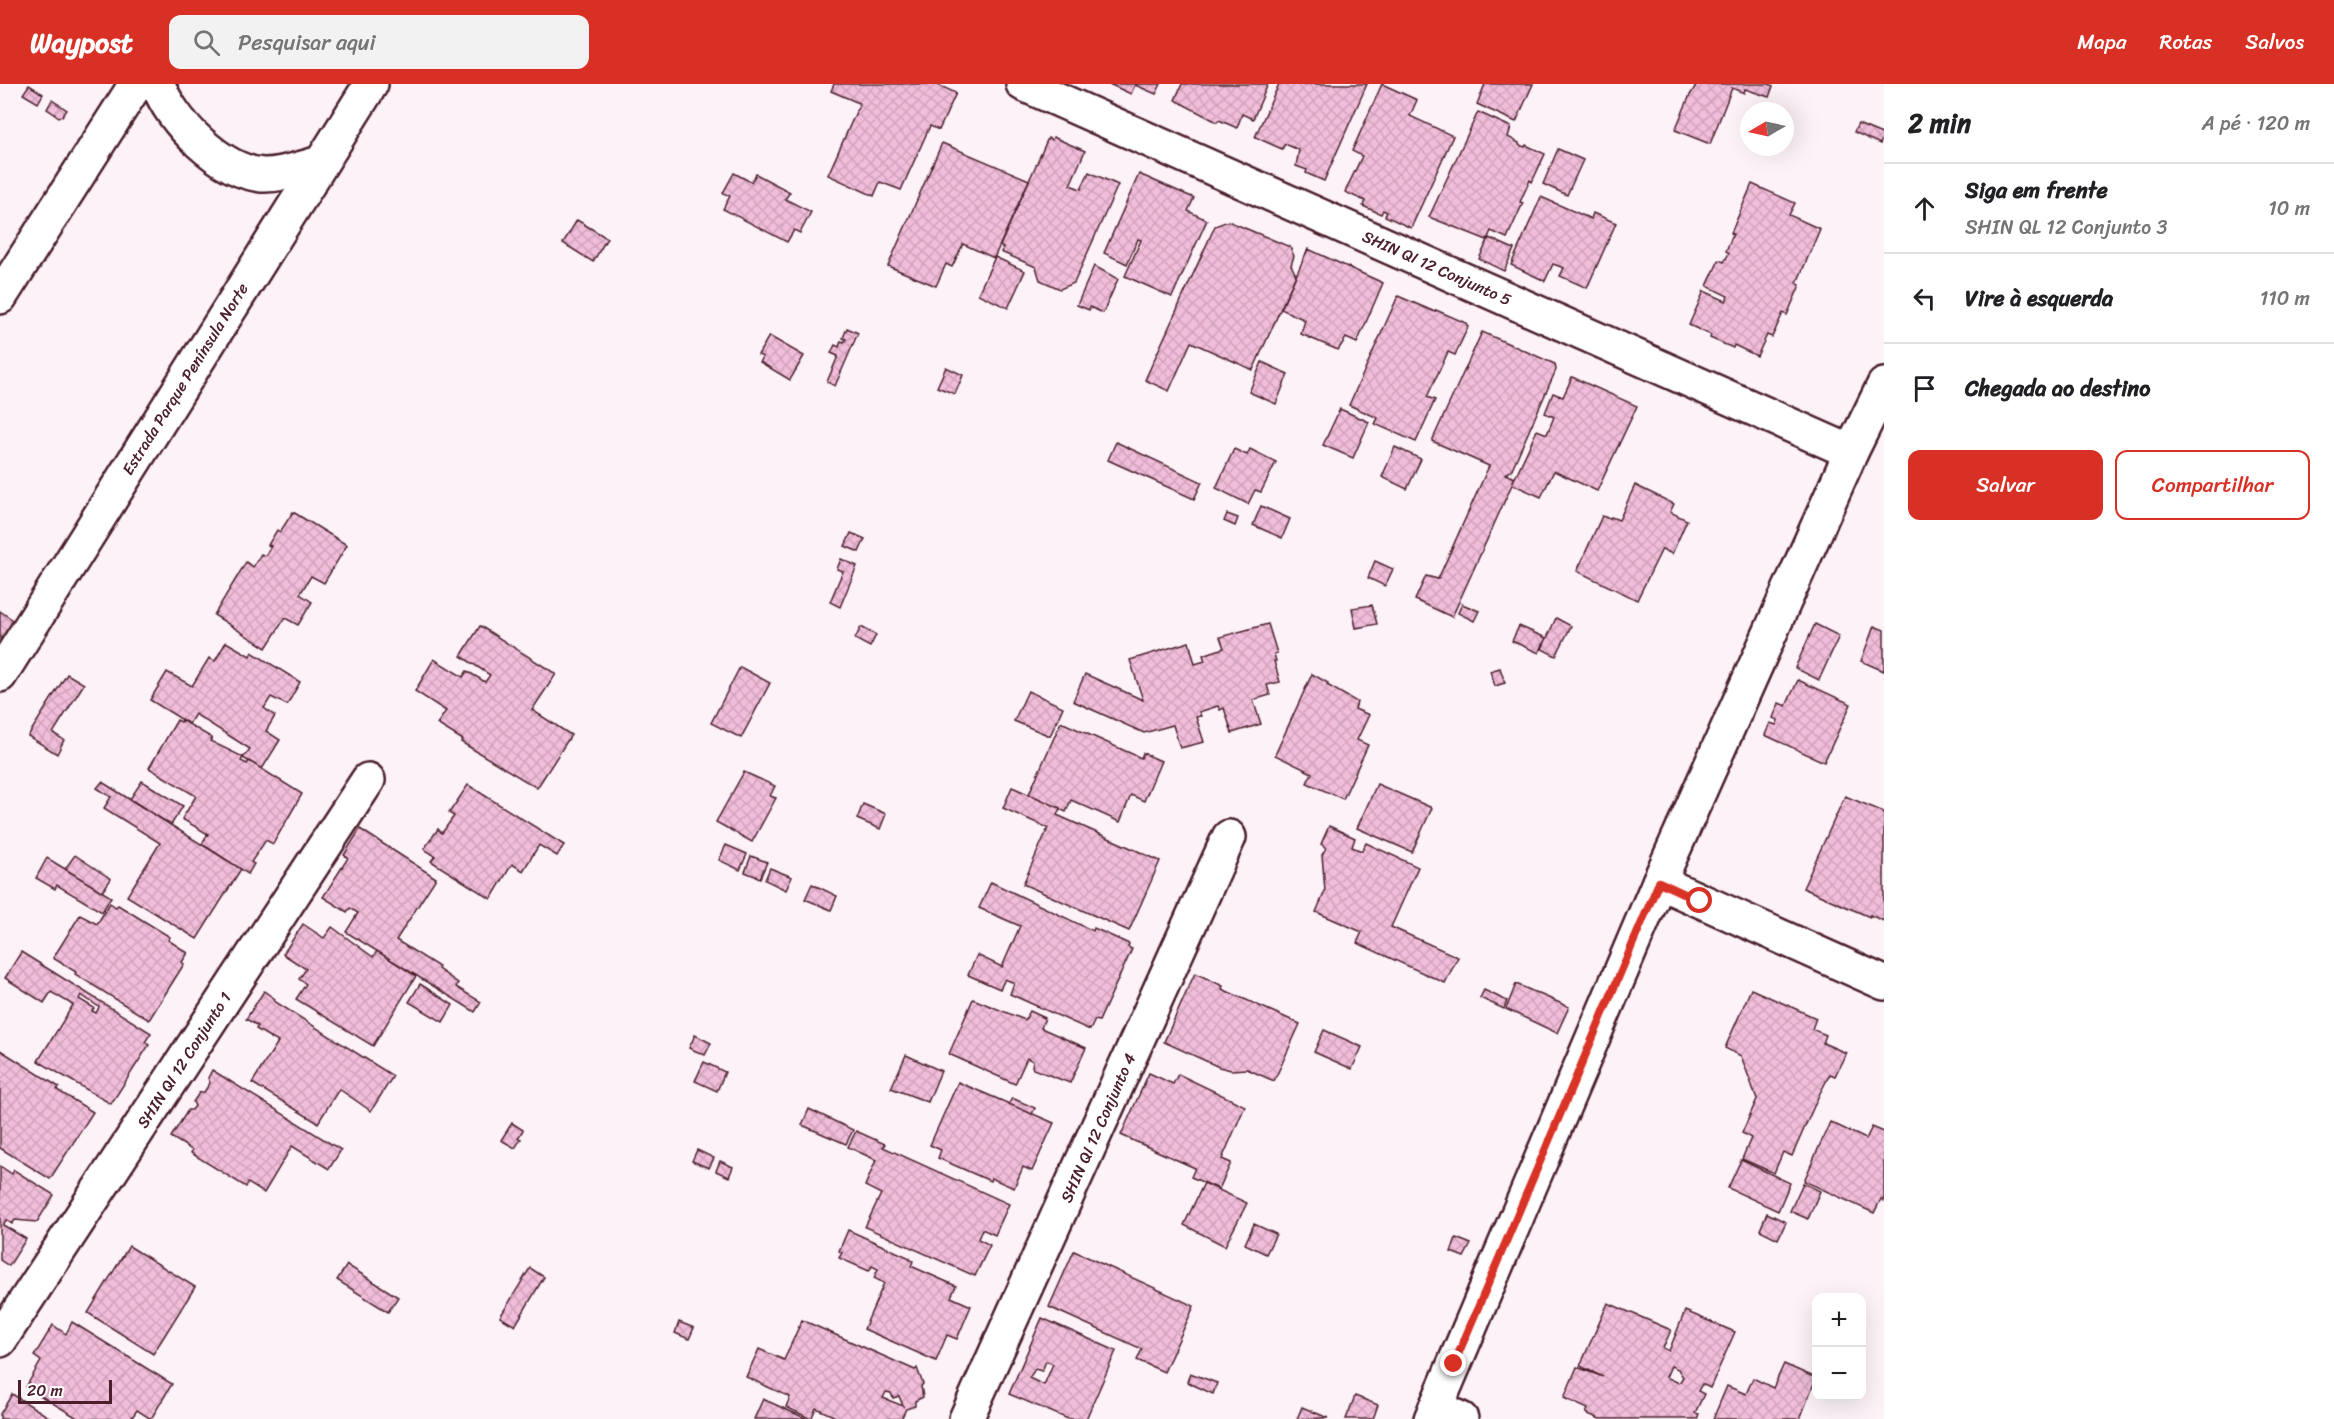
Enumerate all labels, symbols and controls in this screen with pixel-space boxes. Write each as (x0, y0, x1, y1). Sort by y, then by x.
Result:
search box (169, 15, 589, 69)
text: Waypost (30, 18, 133, 67)
text: Pesquisar aqui (238, 23, 376, 62)
text: Mapa (2077, 23, 2126, 61)
text: Rotas (2159, 23, 2212, 61)
text: Salvos (2245, 23, 2304, 61)
icon: search (190, 26, 223, 59)
text: 2 min (1908, 100, 1971, 146)
north arrow (1740, 102, 1794, 156)
text: A pé · 120 m (2202, 106, 2310, 141)
text: Siga em frente (1965, 171, 2108, 210)
text: 10 m (2268, 191, 2310, 226)
icon: ahead (1908, 192, 1941, 225)
text: SHIN QL 12 Conjunto 3 (1965, 210, 2167, 245)
street label: SHIN QI 12 Conjunto 5 (1358, 222, 1517, 314)
street label: Estrada Parque Península Norte (114, 277, 256, 481)
text: Vire à esquerda (1965, 279, 2113, 318)
text: 110 m (2260, 281, 2310, 316)
icon: left (1908, 282, 1941, 315)
text: Chegada ao destino (1965, 369, 2150, 408)
icon: arrive (1908, 372, 1941, 405)
button: Salvar (1908, 450, 2103, 520)
button: Compartilhar (2115, 450, 2310, 520)
route start (1686, 887, 1712, 913)
street label: SHIN QI 12 Conjunto 1 (129, 986, 239, 1134)
street label: SHIN QI 12 Conjunto 4 (1052, 1049, 1144, 1207)
map controls (1812, 1293, 1866, 1401)
button: + (1812, 1293, 1866, 1347)
button: − (1812, 1347, 1866, 1401)
route end (1440, 1350, 1466, 1376)
text: 20 m (27, 1376, 63, 1405)
scale bar (18, 1377, 112, 1404)

